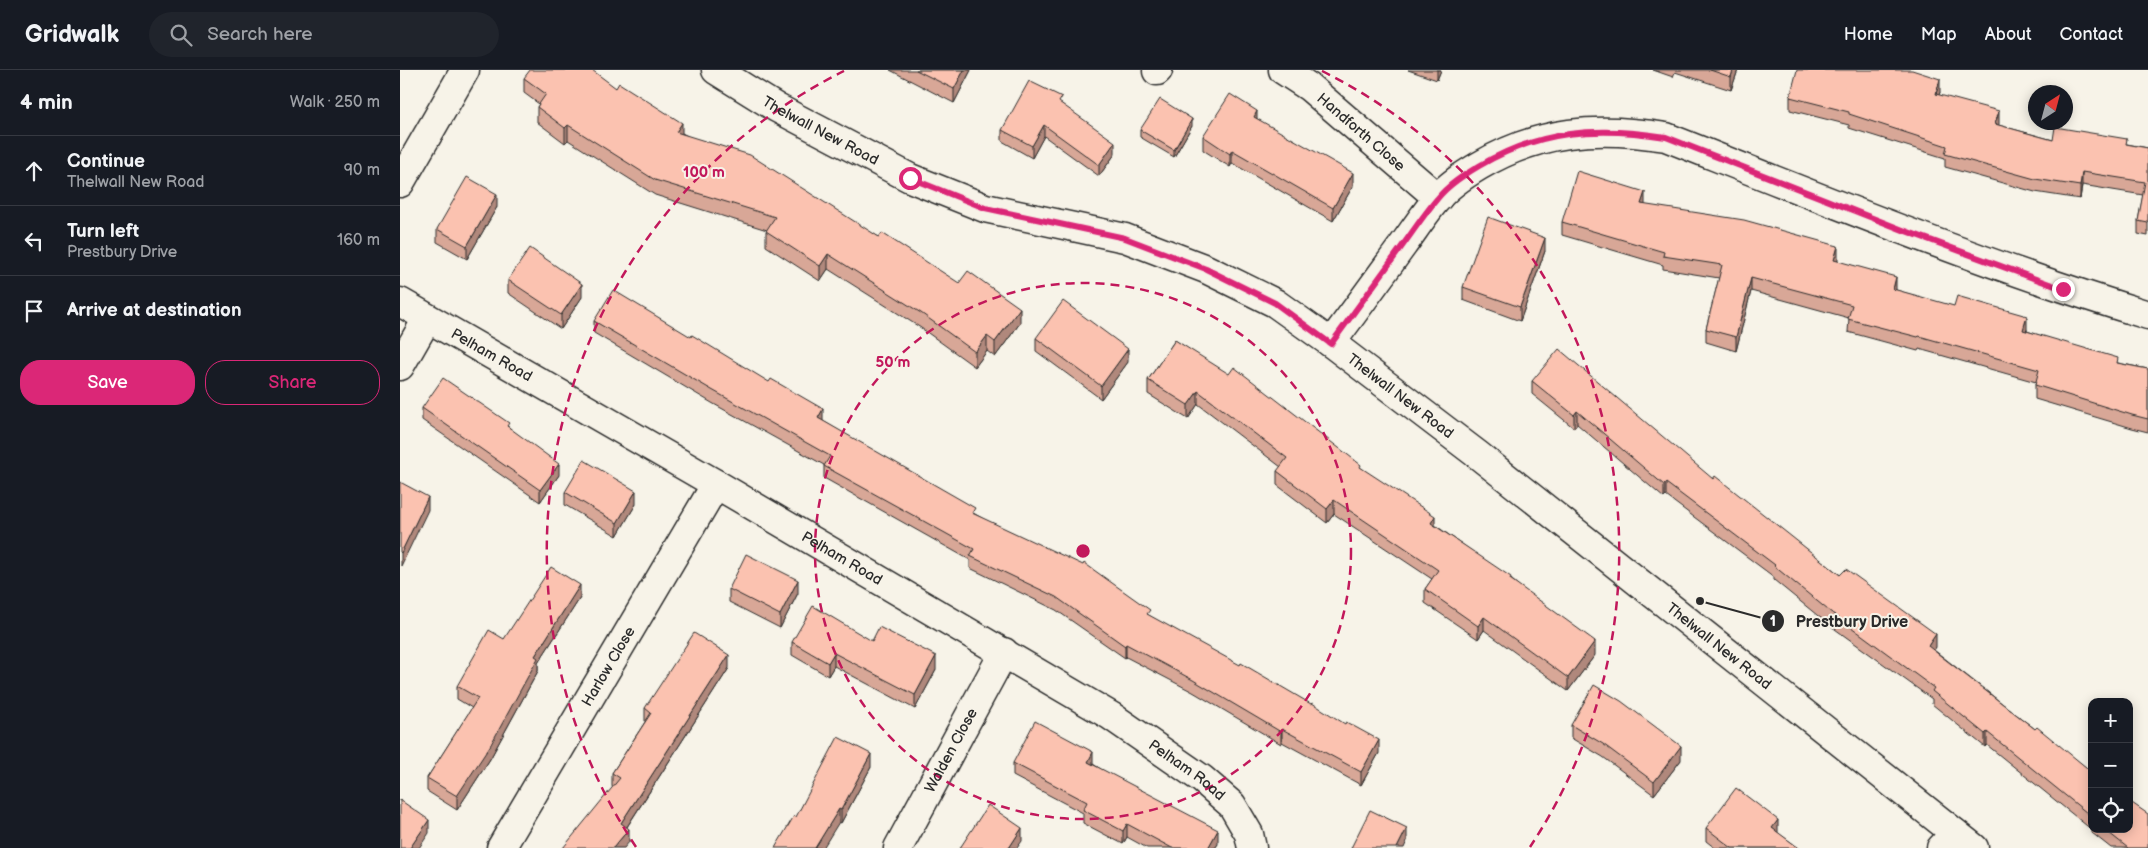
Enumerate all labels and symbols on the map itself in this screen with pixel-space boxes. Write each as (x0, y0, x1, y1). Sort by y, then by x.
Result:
north arrow (2028, 85, 2073, 130)
street label: Handforth Close (1313, 89, 1409, 175)
street label: Thelwall New Road (759, 92, 882, 169)
text: 100 m (683, 163, 725, 182)
route start (899, 167, 922, 190)
route end (2052, 278, 2075, 301)
street label: Pelham Road (448, 324, 536, 386)
street label: Thelwall New Road (1343, 349, 1458, 443)
text: 50 m (876, 353, 911, 372)
street label: Pelham Road (798, 527, 886, 589)
centre of rings (1074, 542, 1092, 560)
street label: Thelwall New Road (1663, 599, 1776, 694)
callout: Prestbury Drive (1760, 606, 1918, 637)
text: 1 (1770, 612, 1776, 631)
text: Prestbury Drive (1796, 613, 1908, 632)
street label: Harlow Close (577, 623, 639, 710)
street label: Walden Close (920, 705, 981, 796)
street label: Pelham Road (1145, 735, 1229, 804)

